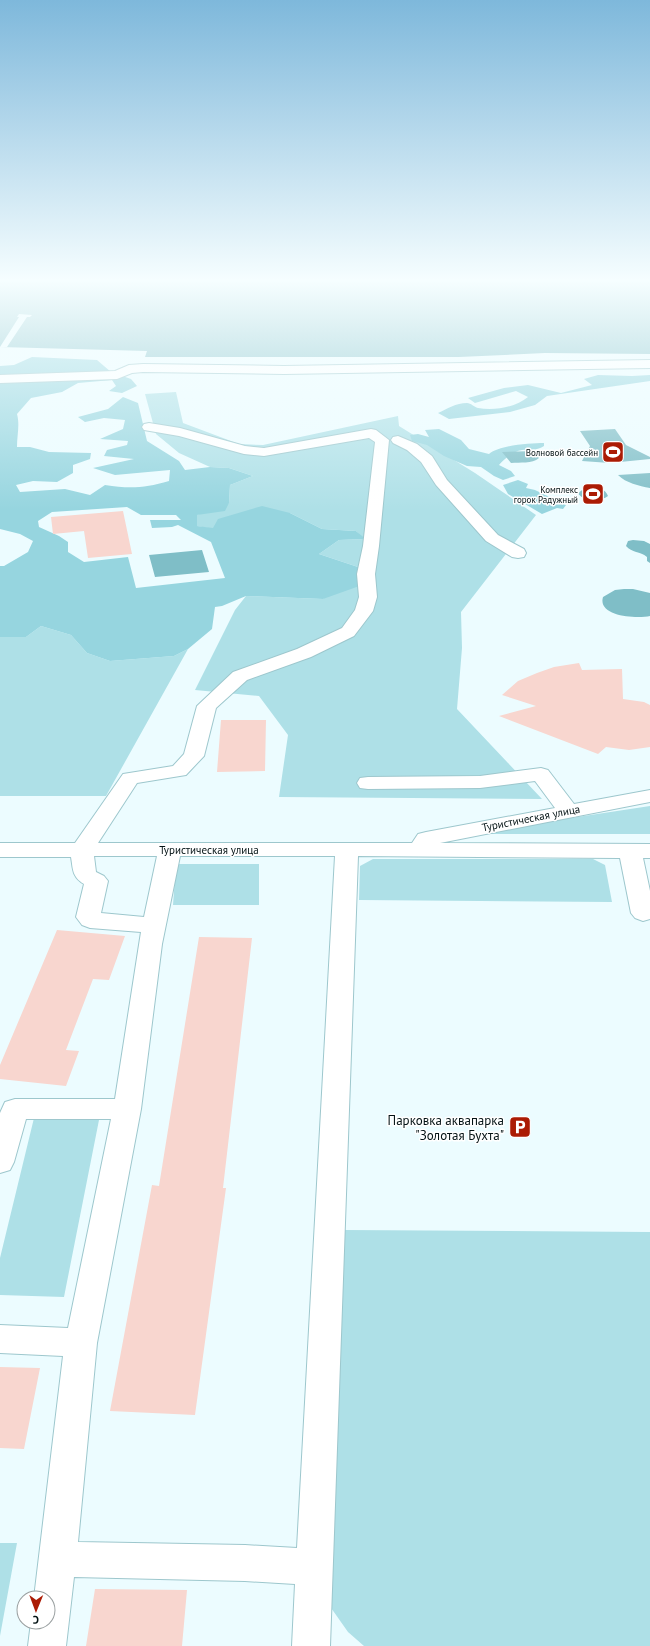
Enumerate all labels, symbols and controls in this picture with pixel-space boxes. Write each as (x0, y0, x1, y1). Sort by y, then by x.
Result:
sports icon: Волновой бассейн (600, 439, 626, 465)
place label: Волновой бассейн (526, 447, 598, 458)
sports icon: Комплекс горок Радужный (580, 481, 606, 507)
place label: Комплекс горок Радужный (514, 484, 578, 505)
street label: Туристическая улица (481, 802, 581, 834)
street label: Туристическая улица (159, 843, 259, 857)
place label: Парковка аквапарка "Золотая Бухта" (388, 1112, 504, 1144)
parking icon: Парковка аквапарка "Золотая Бухта" (507, 1114, 533, 1140)
north arrow (16, 1590, 56, 1630)
text: С (33, 1613, 39, 1627)

